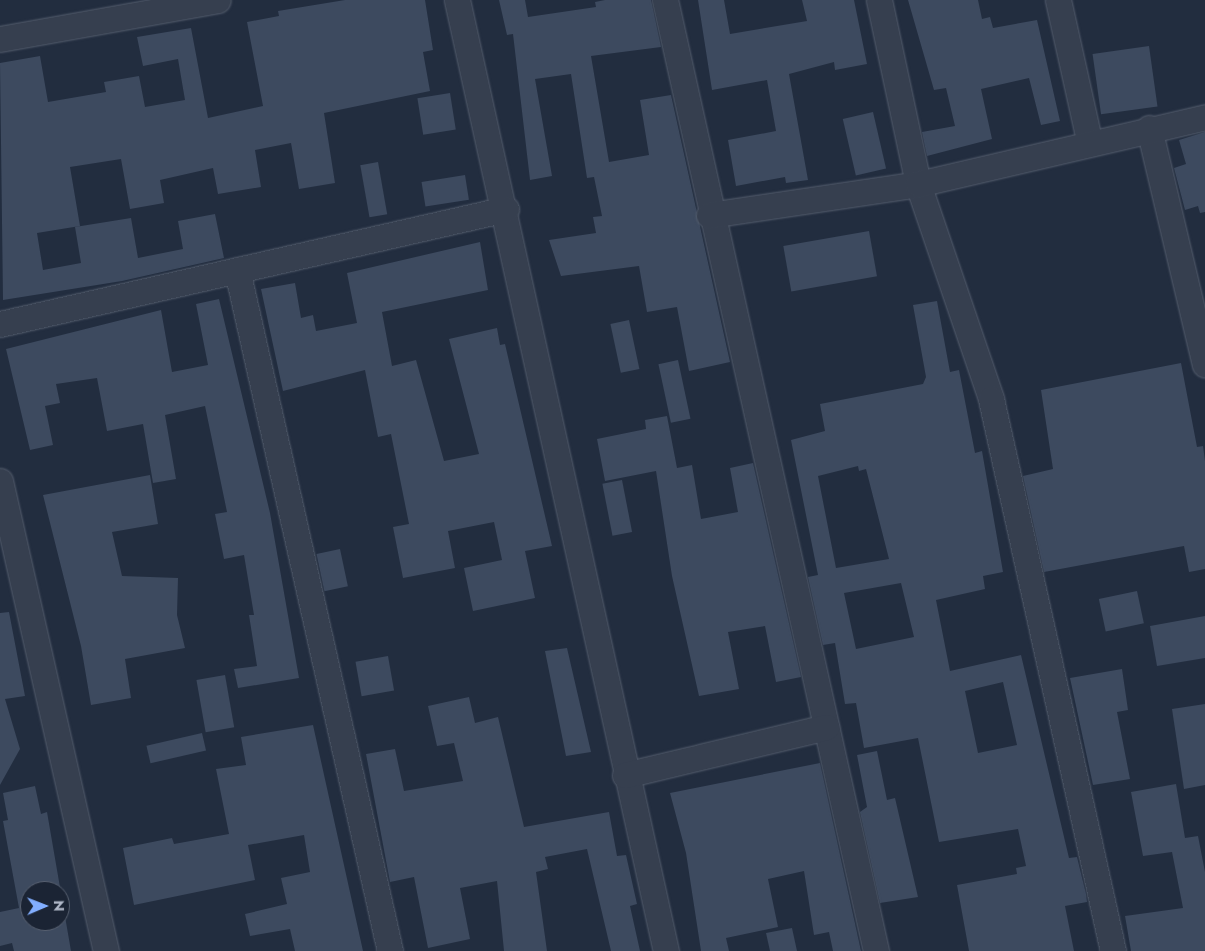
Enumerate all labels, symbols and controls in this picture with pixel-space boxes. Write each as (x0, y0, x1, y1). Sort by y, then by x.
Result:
north arrow (20, 881, 70, 931)
text: N (49, 900, 69, 911)

